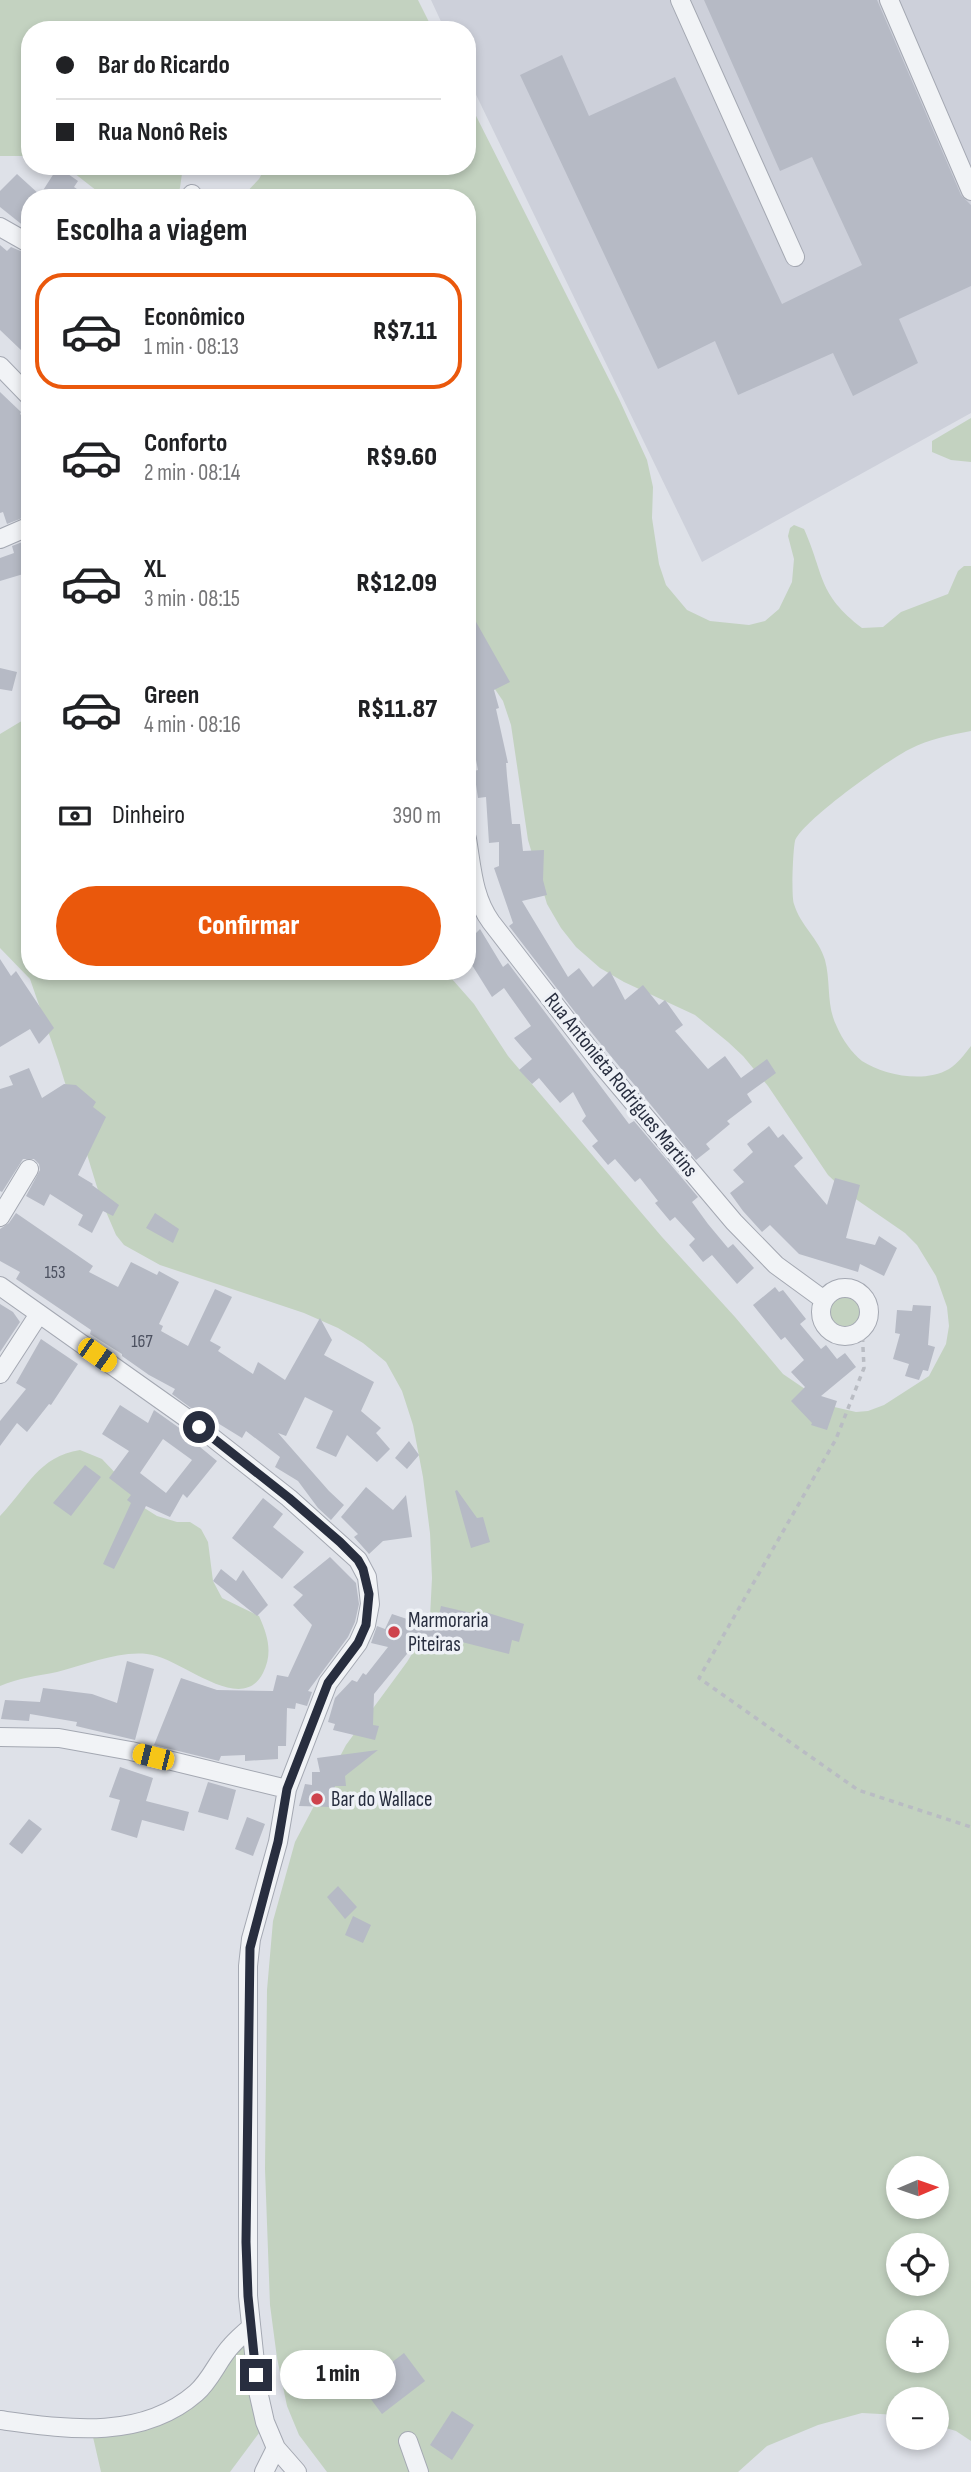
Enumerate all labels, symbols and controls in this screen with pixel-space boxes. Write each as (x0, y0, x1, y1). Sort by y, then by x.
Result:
text: Bar do Ricardo (98, 50, 230, 81)
text: Rua Nonô Reis (98, 117, 228, 148)
text: Escolha a viagem (56, 211, 248, 250)
icon: car (60, 300, 123, 363)
text: Econômico (144, 302, 245, 333)
text: R$7.11 (373, 316, 437, 347)
text: 1 min · 08:13 (144, 333, 239, 361)
icon: car (60, 426, 123, 489)
text: Conforto (144, 428, 227, 459)
text: R$9.60 (367, 442, 437, 473)
text: 2 min · 08:14 (144, 459, 240, 487)
icon: car (60, 552, 123, 615)
text: XL (144, 554, 166, 585)
text: R$12.09 (357, 568, 437, 599)
text: 3 min · 08:15 (144, 585, 240, 613)
icon: car (60, 678, 123, 741)
text: Green (144, 680, 199, 711)
text: R$11.87 (358, 694, 437, 725)
text: 4 min · 08:16 (144, 711, 241, 739)
icon: cash (56, 797, 94, 835)
text: Dinheiro (112, 800, 185, 831)
text: 390 m (392, 802, 441, 830)
button: Confirmar (56, 886, 441, 966)
street label: Rua Antonieta Rodrigues Martins (539, 988, 703, 1182)
house number: 153 (44, 1262, 66, 1283)
house number: 167 (131, 1331, 153, 1352)
car (74, 1334, 121, 1376)
route start (183, 1411, 215, 1443)
place label: Marmoraria Piteiras (408, 1608, 489, 1657)
marker: Marmoraria Piteiras (386, 1624, 402, 1640)
car (131, 1742, 176, 1772)
place label: Bar do Wallace (331, 1787, 433, 1812)
marker: Bar do Wallace (309, 1791, 325, 1807)
north arrow (886, 2156, 948, 2219)
map controls (886, 2156, 949, 2450)
button: locate (886, 2233, 949, 2296)
button: + (886, 2310, 949, 2373)
callout: 1 min (280, 2350, 396, 2400)
route end (240, 2359, 272, 2391)
text: 1 min (316, 2360, 360, 2388)
button: − (886, 2387, 949, 2450)

